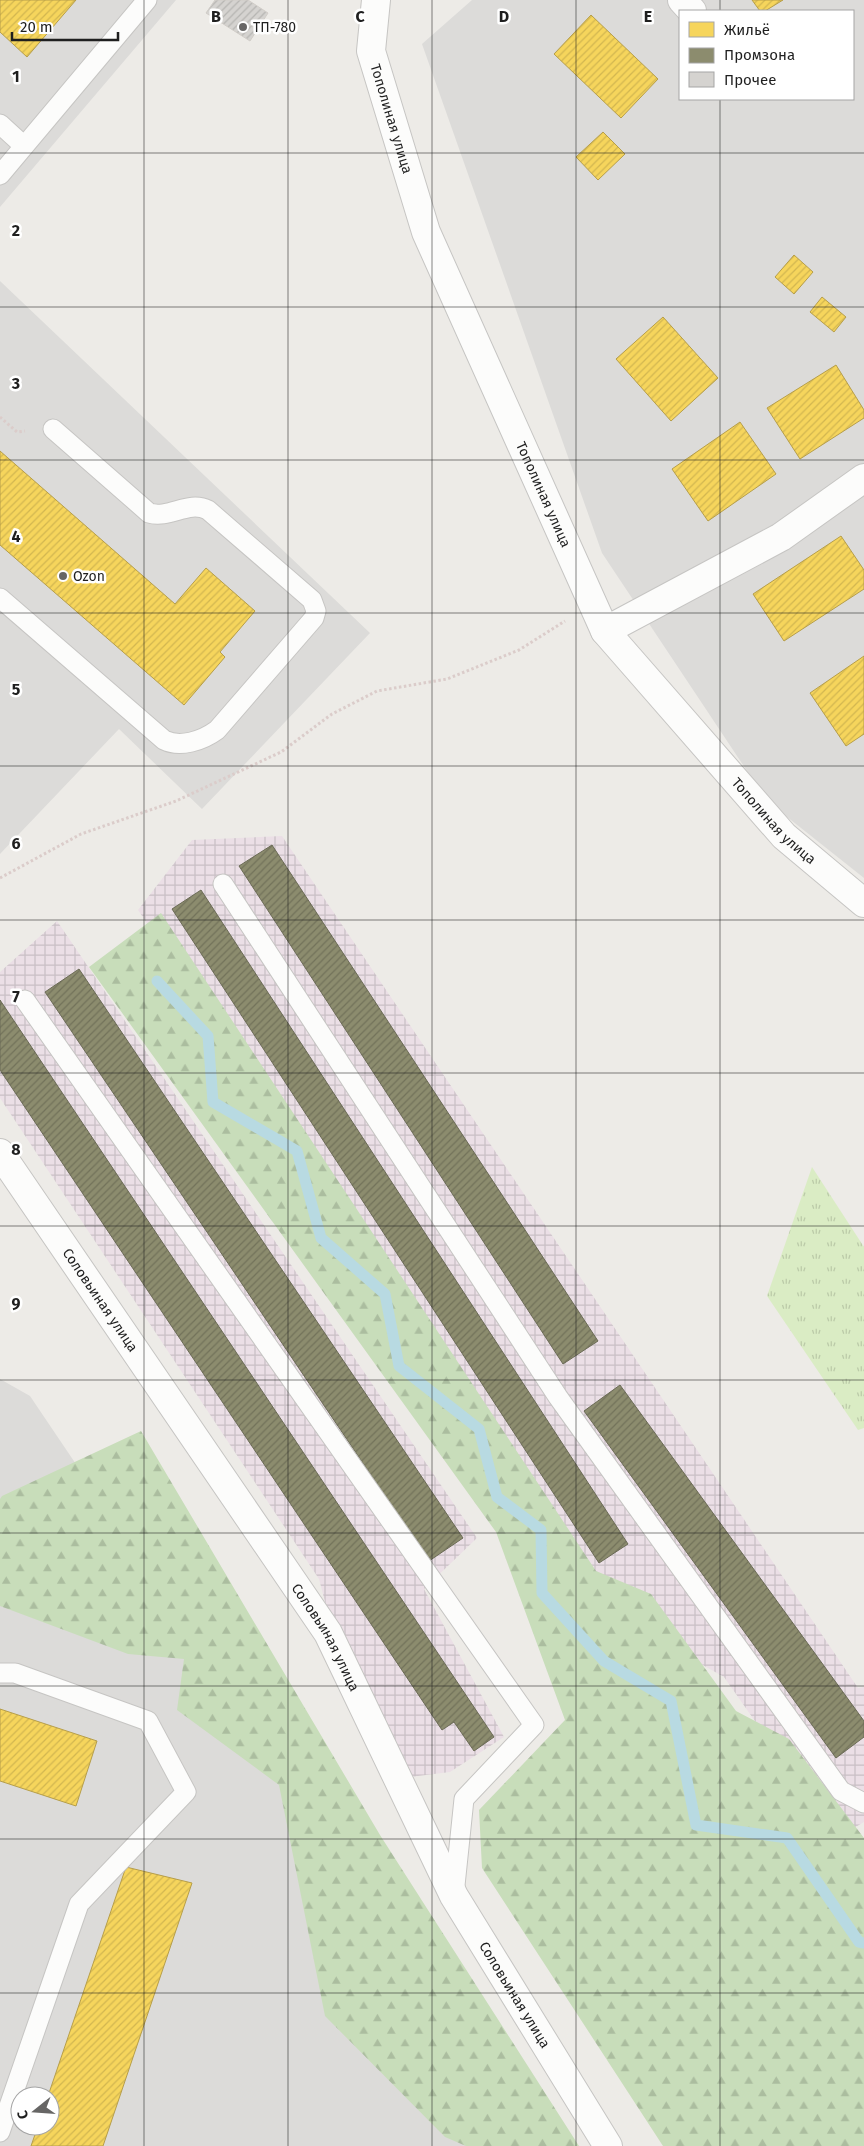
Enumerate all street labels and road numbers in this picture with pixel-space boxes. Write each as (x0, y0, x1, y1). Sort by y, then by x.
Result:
street label: Тополиная улица (366, 62, 416, 176)
street label: Тополиная улица (512, 439, 574, 550)
street label: Тополиная улица (728, 774, 819, 868)
street label: Соловьиная улица (59, 1245, 141, 1355)
street label: Соловьиная улица (288, 1580, 363, 1694)
street label: Соловьиная улица (475, 1939, 554, 2051)

